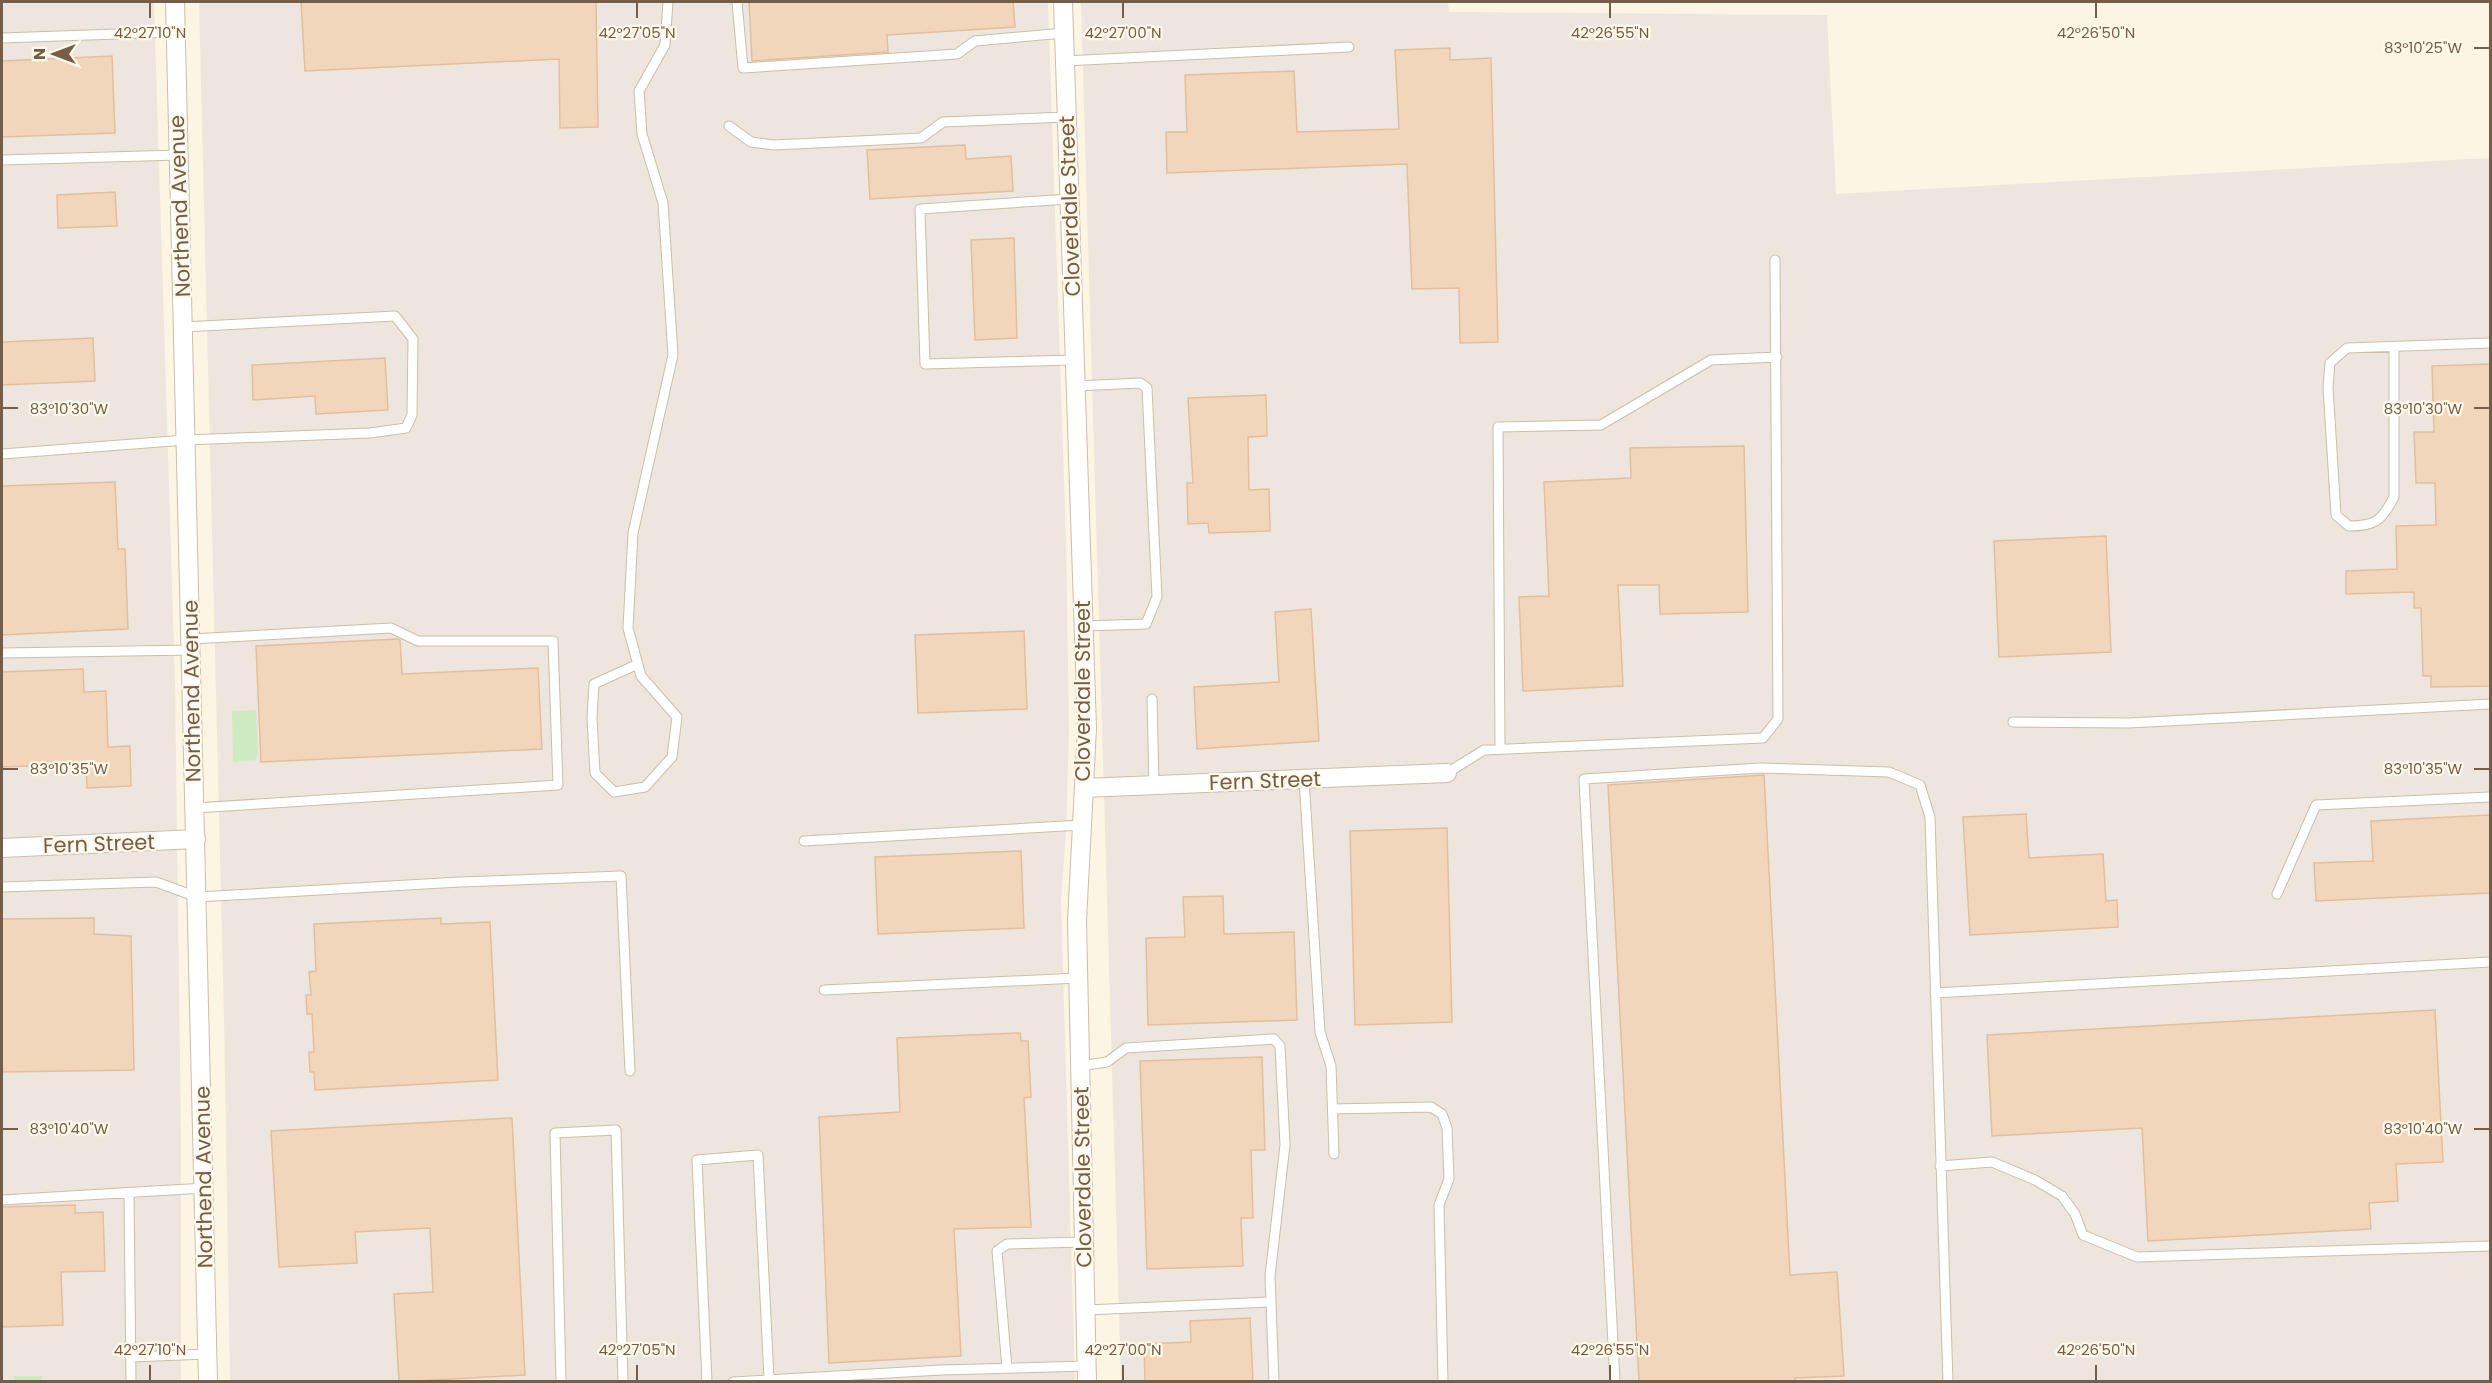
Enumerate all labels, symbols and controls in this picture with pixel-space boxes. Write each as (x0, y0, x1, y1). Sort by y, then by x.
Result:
text: 42°27'10"N (114, 22, 186, 43)
text: 42°27'05"N (598, 22, 676, 43)
text: 42°27'00"N (1084, 22, 1162, 43)
text: 42°26'55"N (1571, 22, 1649, 43)
text: 42°26'50"N (2057, 22, 2135, 43)
north arrow (24, 24, 84, 84)
text: 83°10'25"W (2384, 37, 2462, 58)
text: N (28, 48, 51, 60)
street label: Northend Avenue (162, 114, 197, 298)
street label: Cloverdale Street (1052, 115, 1087, 297)
text: 83°10'30"W (30, 398, 109, 419)
text: 83°10'30"W (2384, 398, 2463, 419)
street label: Northend Avenue (175, 600, 208, 782)
street label: Cloverdale Street (1068, 600, 1097, 782)
text: 83°10'35"W (30, 758, 109, 779)
text: 83°10'35"W (2384, 758, 2463, 779)
street label: Fern Street (1209, 764, 1321, 797)
street label: Fern Street (43, 827, 155, 860)
street label: Northend Avenue (187, 1086, 220, 1268)
street label: Cloverdale Street (1066, 1086, 1099, 1268)
text: 83°10'40"W (30, 1118, 109, 1139)
text: 83°10'40"W (2384, 1118, 2463, 1139)
text: 42°27'10"N (114, 1339, 186, 1360)
text: 42°27'05"N (598, 1339, 676, 1360)
text: 42°27'00"N (1084, 1339, 1162, 1360)
text: 42°26'55"N (1571, 1339, 1649, 1360)
text: 42°26'50"N (2057, 1339, 2135, 1360)

